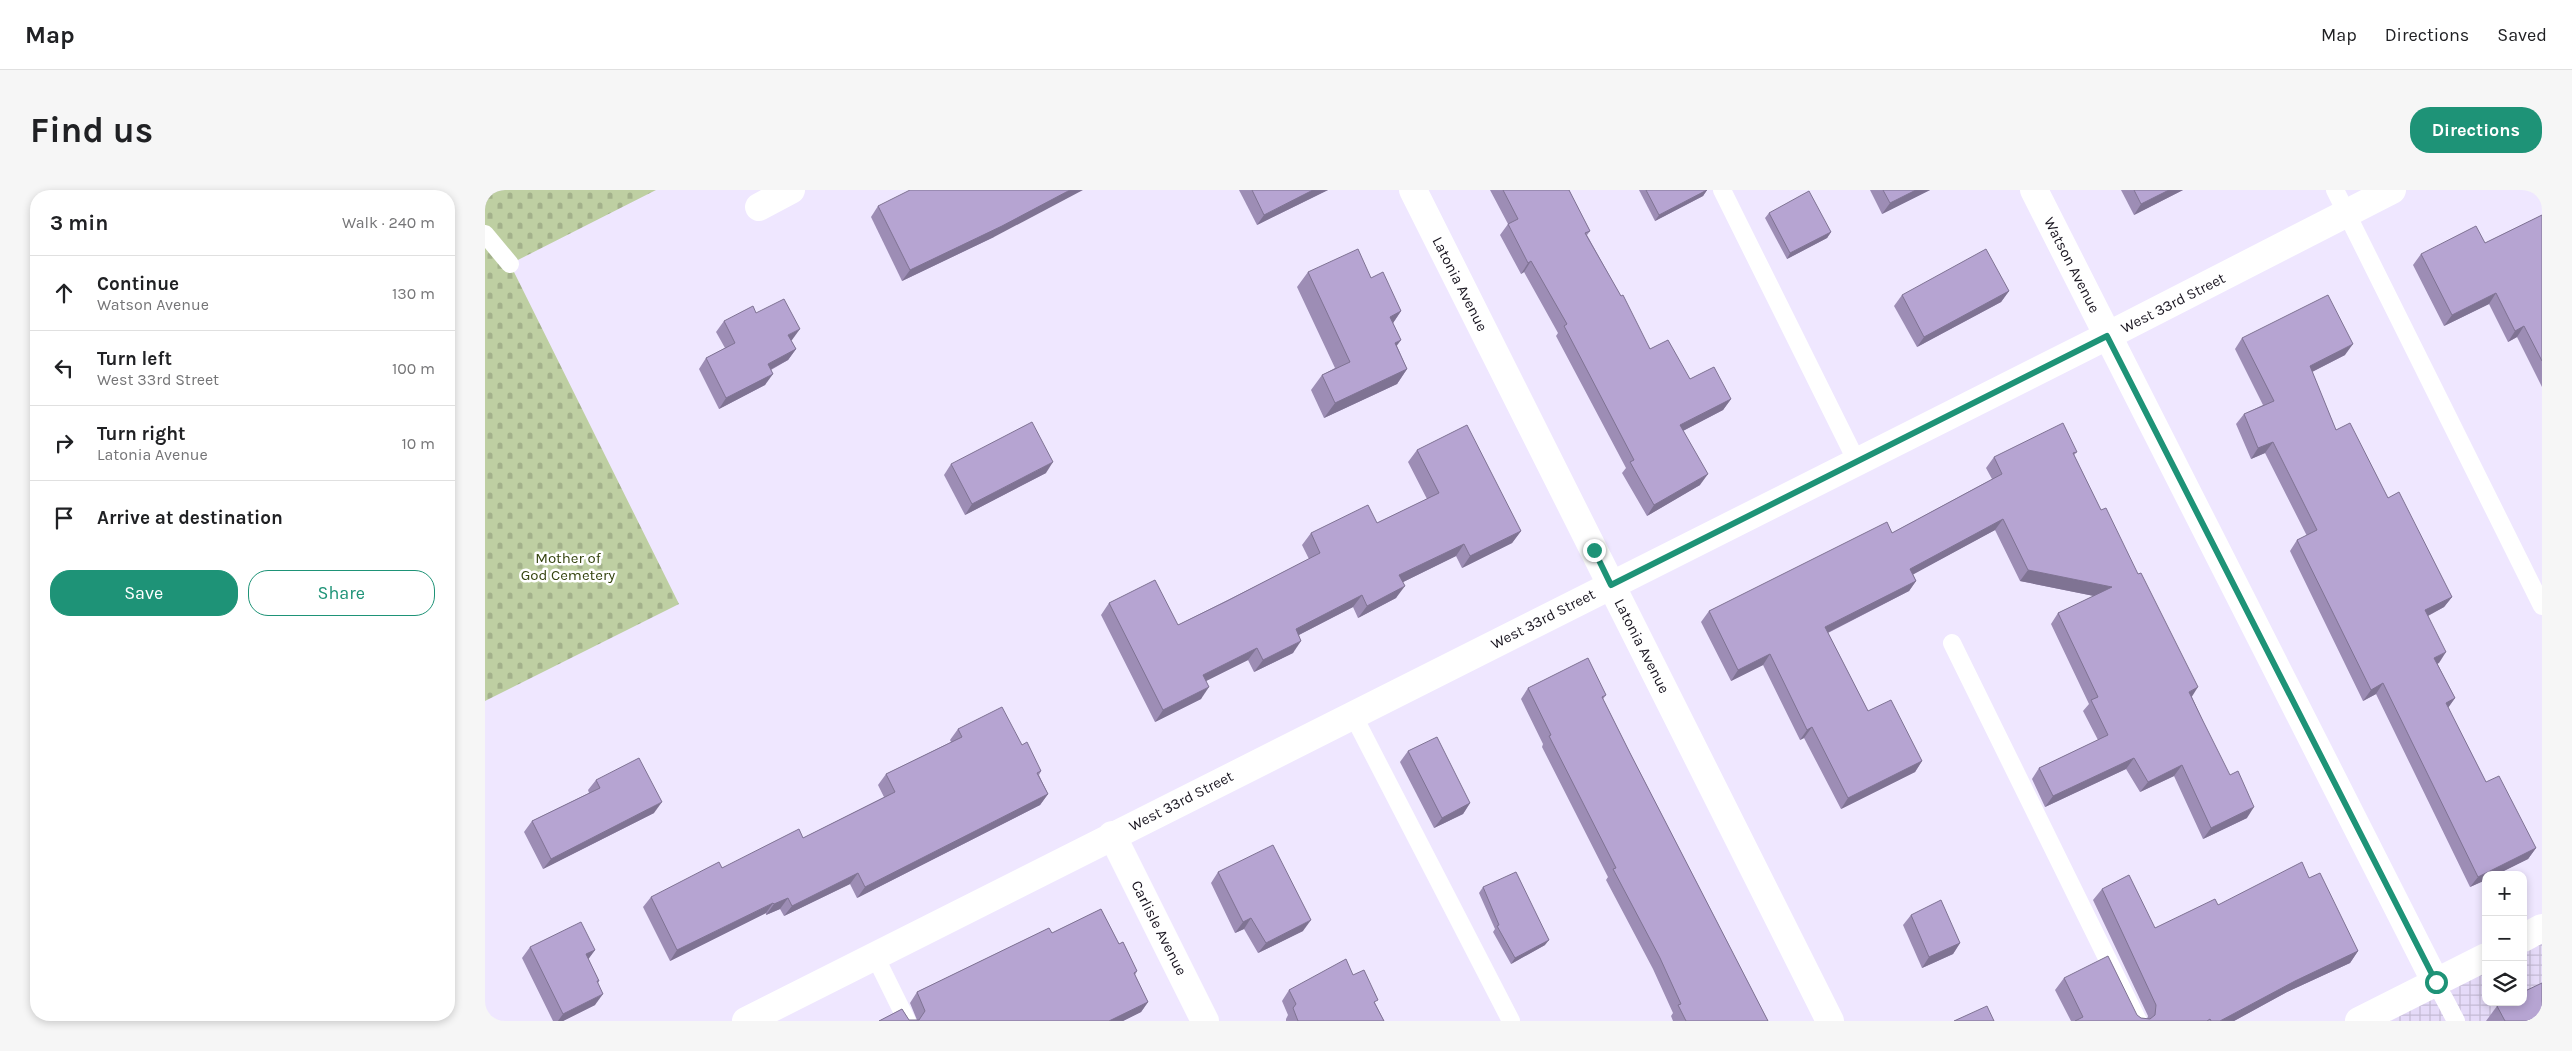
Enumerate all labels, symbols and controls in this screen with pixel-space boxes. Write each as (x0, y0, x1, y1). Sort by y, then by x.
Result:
text: Map (25, 21, 75, 49)
text: Map (2321, 24, 2357, 46)
text: Directions (2385, 24, 2469, 46)
text: Saved (2497, 24, 2547, 46)
button: Directions (2410, 107, 2542, 153)
text: Find us (30, 110, 153, 151)
text: 3 min (50, 211, 108, 235)
text: Walk · 240 m (342, 213, 435, 232)
street label: Watson Avenue (2040, 214, 2104, 316)
street label: Latonia Avenue (1428, 234, 1492, 334)
street label: West 33rd Street (2118, 269, 2228, 337)
text: Continue (97, 273, 179, 295)
icon: ahead (50, 279, 78, 307)
text: 130 m (392, 284, 435, 303)
text: Watson Avenue (97, 295, 209, 314)
text: Turn left (97, 348, 172, 370)
icon: left (50, 354, 78, 382)
text: 100 m (392, 359, 435, 378)
text: West 33rd Street (97, 370, 219, 389)
text: Turn right (97, 423, 186, 445)
icon: right (50, 429, 78, 457)
text: 10 m (401, 434, 435, 453)
text: Latonia Avenue (97, 445, 208, 464)
icon: arrive (50, 504, 78, 532)
text: Arrive at destination (97, 507, 283, 529)
route end (1583, 539, 1606, 562)
park label: Mother of God Cemetery (521, 549, 615, 584)
button: Save (50, 570, 238, 616)
button: Share (248, 570, 435, 616)
street label: West 33rd Street (1488, 585, 1598, 653)
street label: Latonia Avenue (1610, 596, 1674, 696)
street label: West 33rd Street (1126, 767, 1236, 835)
map controls (2482, 871, 2527, 1006)
button: + (2482, 871, 2527, 916)
street label: Carlisle Avenue (1127, 877, 1191, 979)
button: − (2482, 916, 2527, 961)
button: layers (2482, 961, 2527, 1006)
route start (2425, 971, 2448, 994)

